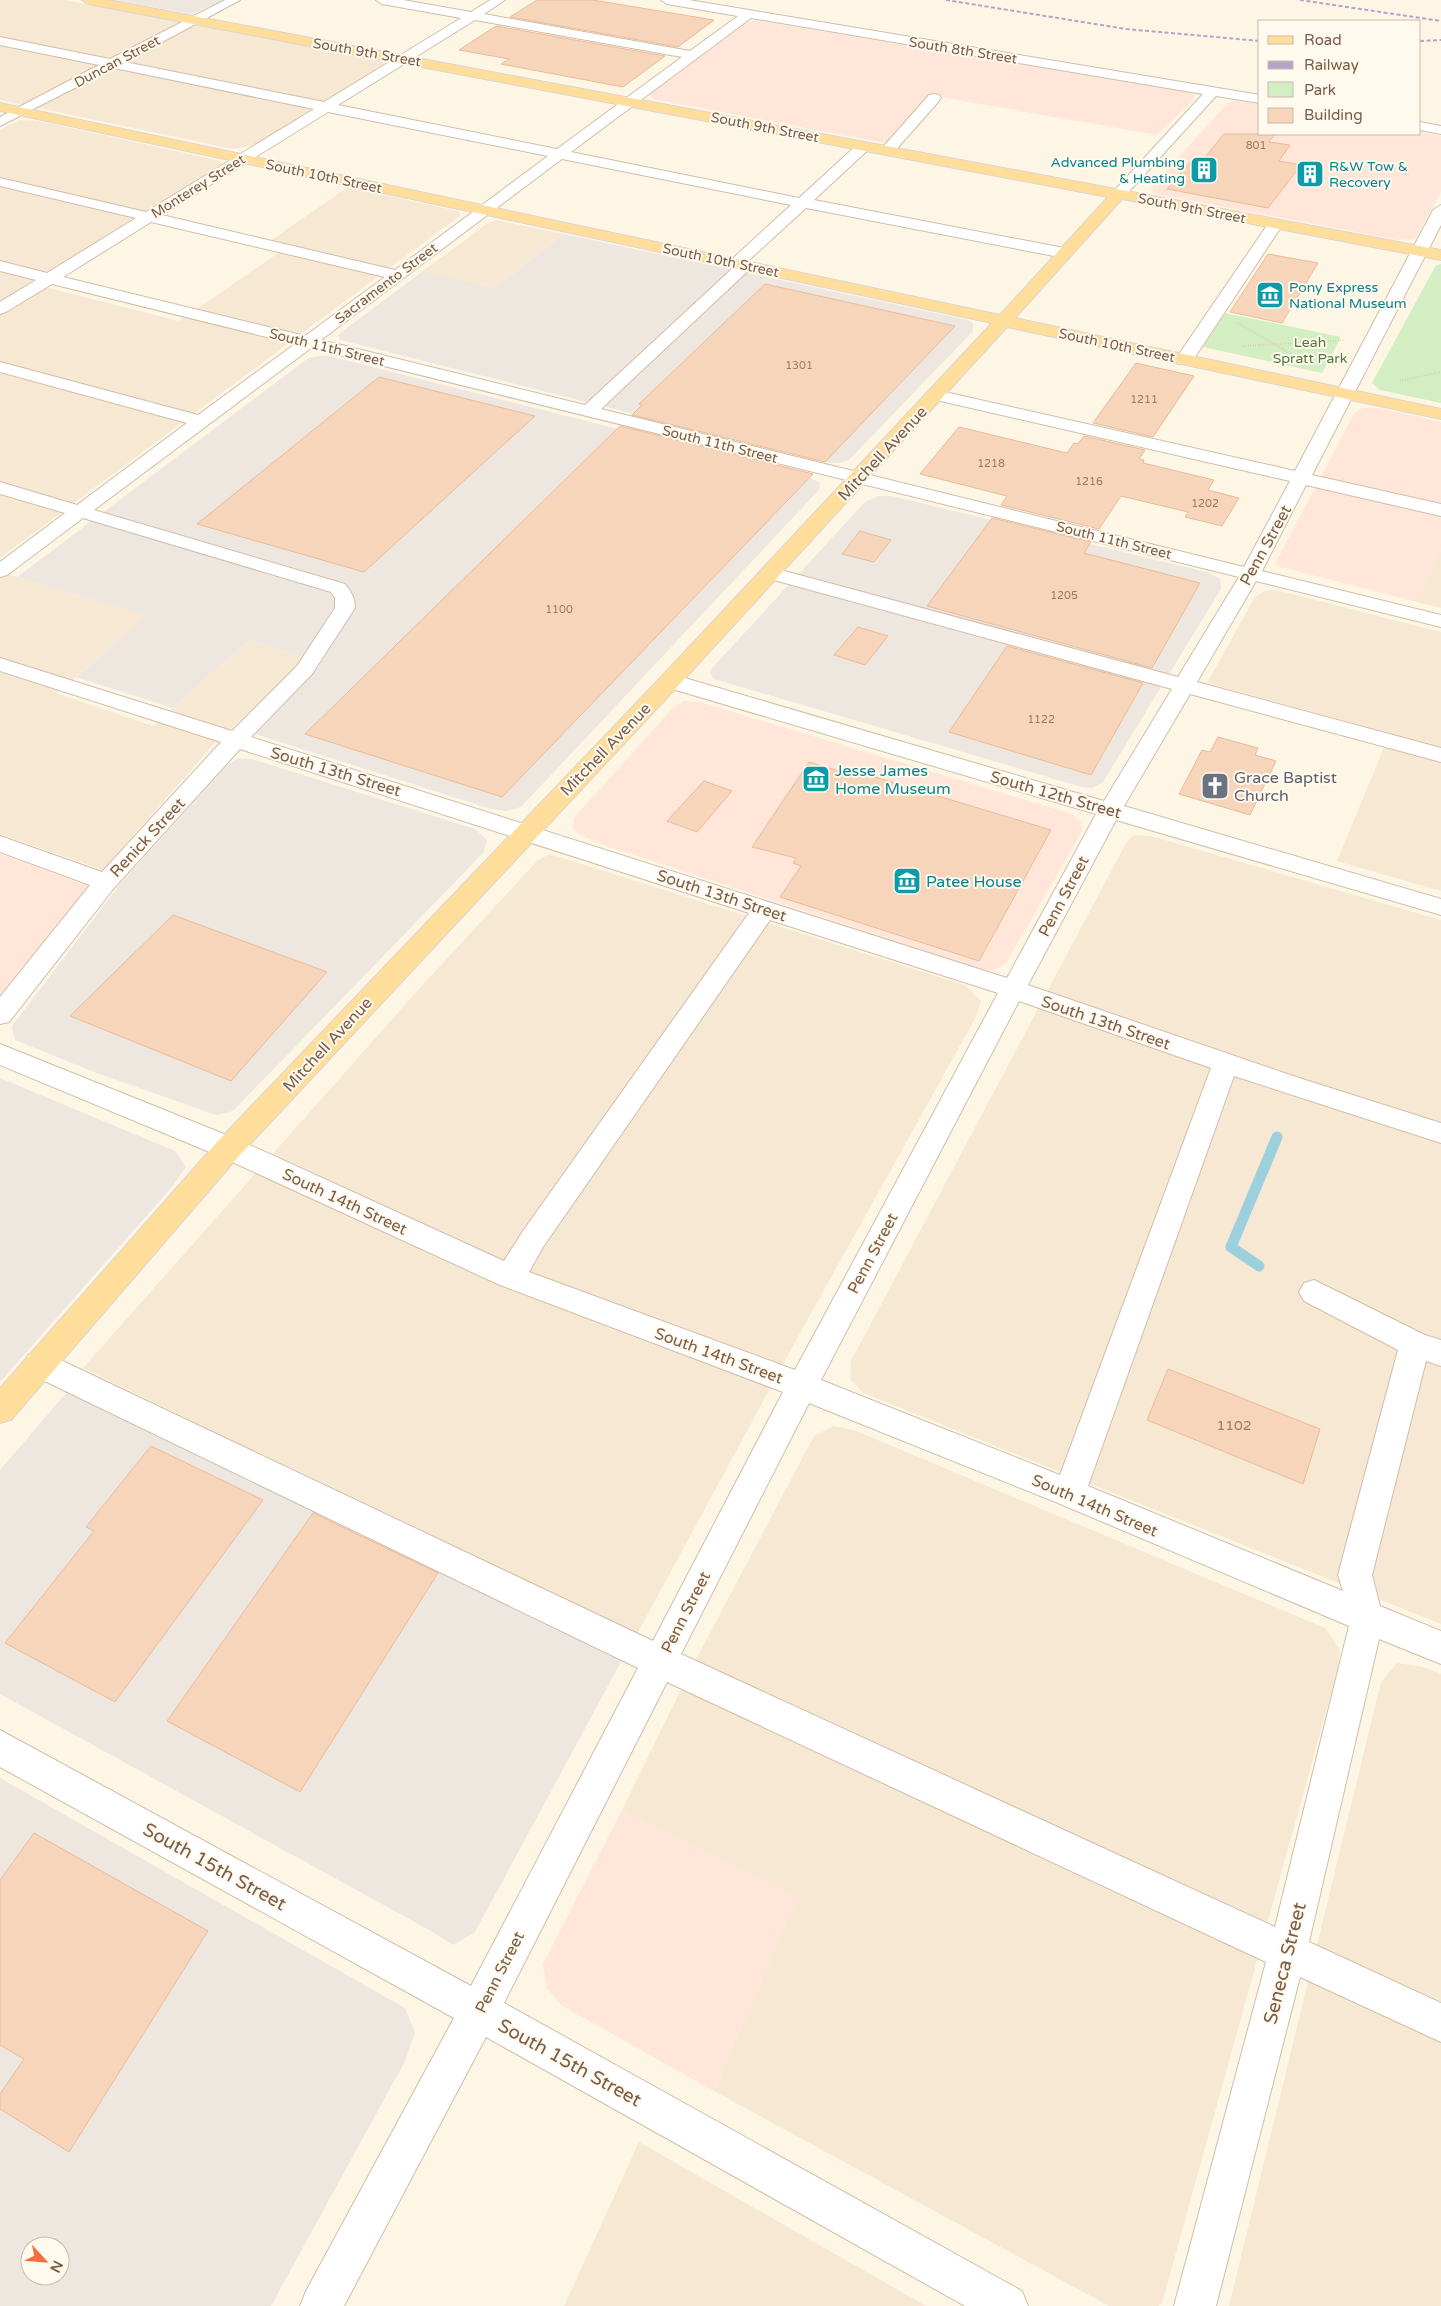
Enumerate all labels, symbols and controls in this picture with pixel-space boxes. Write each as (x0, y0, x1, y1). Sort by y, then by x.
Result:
legend (1258, 20, 1421, 135)
street label: Duncan Street (71, 31, 164, 91)
text: Road (1304, 31, 1342, 49)
street label: South 8th Street (908, 34, 1019, 68)
street label: South 9th Street (312, 35, 423, 70)
text: Railway (1304, 56, 1359, 74)
text: Park (1304, 81, 1336, 99)
text: Building (1304, 106, 1363, 124)
street label: South 9th Street (710, 109, 821, 146)
house number: 801 (1246, 139, 1266, 152)
street label: Monterey Street (148, 150, 249, 222)
place label: Advanced Plumbing & Heating (1050, 154, 1185, 187)
building icon: Advanced Plumbing & Heating (1189, 155, 1219, 185)
street label: South 10th Street (264, 156, 384, 197)
place label: R&W Tow & Recovery (1329, 158, 1408, 191)
building icon: R&W Tow & Recovery (1295, 159, 1325, 189)
street label: South 9th Street (1137, 190, 1248, 227)
street label: Sacramento Street (332, 239, 441, 327)
street label: South 10th Street (661, 240, 781, 281)
place label: Pony Express National Museum (1289, 279, 1407, 312)
museum icon: Pony Express National Museum (1255, 280, 1285, 310)
street label: South 11th Street (267, 325, 387, 370)
street label: South 10th Street (1057, 325, 1177, 366)
park label: Leah Spratt Park (1273, 334, 1348, 367)
house number: 1301 (785, 359, 813, 372)
house number: 1211 (1130, 393, 1158, 406)
street label: Mitchell Avenue (834, 402, 932, 505)
street label: South 11th Street (660, 422, 780, 467)
house number: 1218 (977, 457, 1005, 470)
house number: 1216 (1075, 475, 1103, 488)
house number: 1202 (1191, 497, 1219, 510)
street label: Penn Street (1236, 502, 1296, 589)
street label: South 11th Street (1054, 518, 1174, 563)
house number: 1205 (1050, 589, 1078, 602)
house number: 1100 (545, 603, 573, 616)
street label: Mitchell Avenue (556, 699, 655, 801)
house number: 1122 (1027, 713, 1055, 726)
street label: South 13th Street (268, 743, 403, 801)
place label: Jesse James Home Museum (835, 761, 951, 799)
museum icon: Jesse James Home Museum (801, 764, 831, 794)
street label: South 12th Street (988, 767, 1123, 823)
place label: Grace Baptist Church (1234, 768, 1337, 806)
church icon: Grace Baptist Church (1200, 771, 1230, 801)
street label: Renick Street (106, 794, 190, 882)
street label: Penn Street (1034, 852, 1094, 940)
street label: South 13th Street (654, 866, 789, 926)
museum icon: Patee House (892, 866, 922, 896)
place label: Patee House (926, 872, 1021, 892)
street label: South 13th Street (1039, 991, 1173, 1054)
street label: Mitchell Avenue (279, 993, 377, 1096)
street label: South 14th Street (279, 1164, 410, 1240)
street label: Penn Street (843, 1209, 903, 1297)
street label: South 14th Street (652, 1323, 786, 1388)
house number: 1102 (1216, 1417, 1252, 1434)
street label: South 14th Street (1028, 1470, 1161, 1542)
street label: Penn Street (657, 1568, 715, 1657)
street label: South 15th Street (139, 1818, 290, 1915)
street label: Seneca Street (1259, 1900, 1311, 2026)
street label: Penn Street (471, 1928, 529, 2017)
street label: South 15th Street (494, 2014, 645, 2111)
north arrow (20, 2236, 70, 2286)
text: N (46, 2258, 66, 2275)

